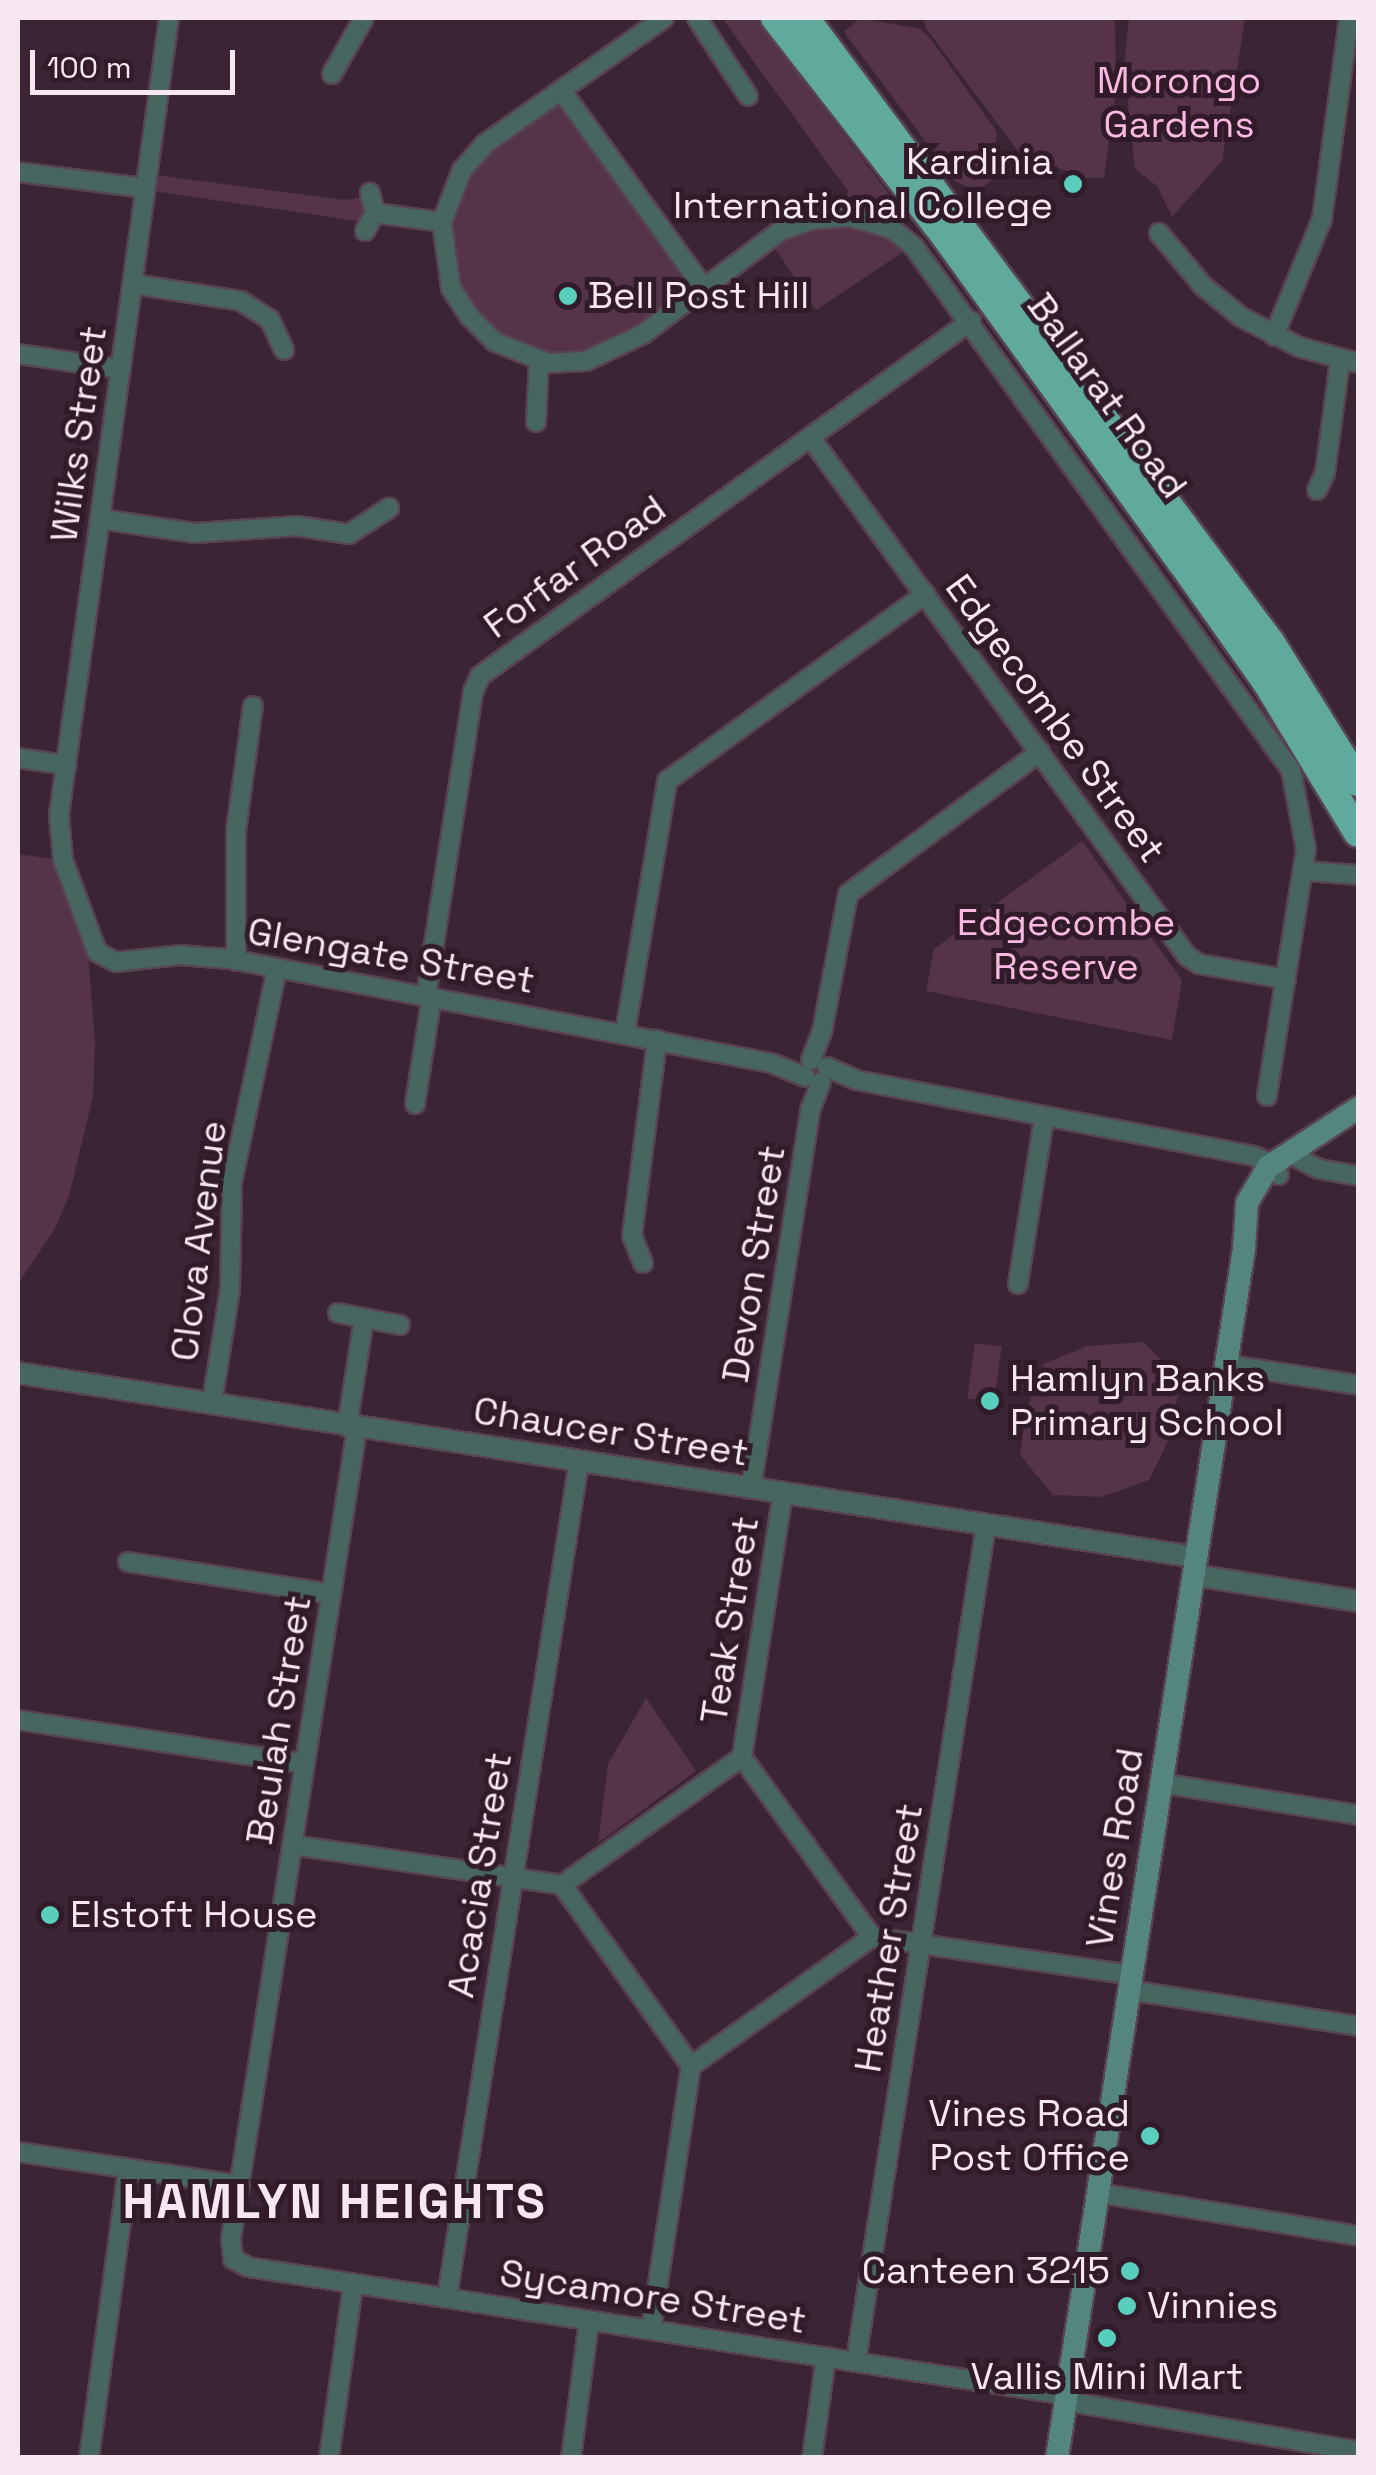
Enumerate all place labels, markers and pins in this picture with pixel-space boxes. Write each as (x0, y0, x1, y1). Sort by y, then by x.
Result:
place label: Kardinia International College (673, 139, 1053, 228)
marker: Kardinia International College (1062, 173, 1084, 195)
place label: Bell Post Hill (588, 273, 809, 319)
marker: Bell Post Hill (557, 285, 579, 307)
place label: Hamlyn Banks Primary School (1010, 1356, 1284, 1446)
marker: Hamlyn Banks Primary School (979, 1390, 1001, 1412)
place label: Elstoft House (70, 1892, 317, 1938)
marker: Elstoft House (39, 1904, 61, 1926)
place label: Vines Road Post Office (928, 2091, 1130, 2180)
marker: Vines Road Post Office (1139, 2125, 1161, 2147)
place label: Canteen 3215 (862, 2248, 1110, 2294)
marker: Canteen 3215 (1119, 2260, 1141, 2282)
place label: Vinnies (1147, 2283, 1278, 2329)
marker: Vinnies (1116, 2295, 1138, 2317)
marker: Vallis Mini Mart (1096, 2327, 1118, 2349)
place label: Vallis Mini Mart (971, 2354, 1243, 2400)

